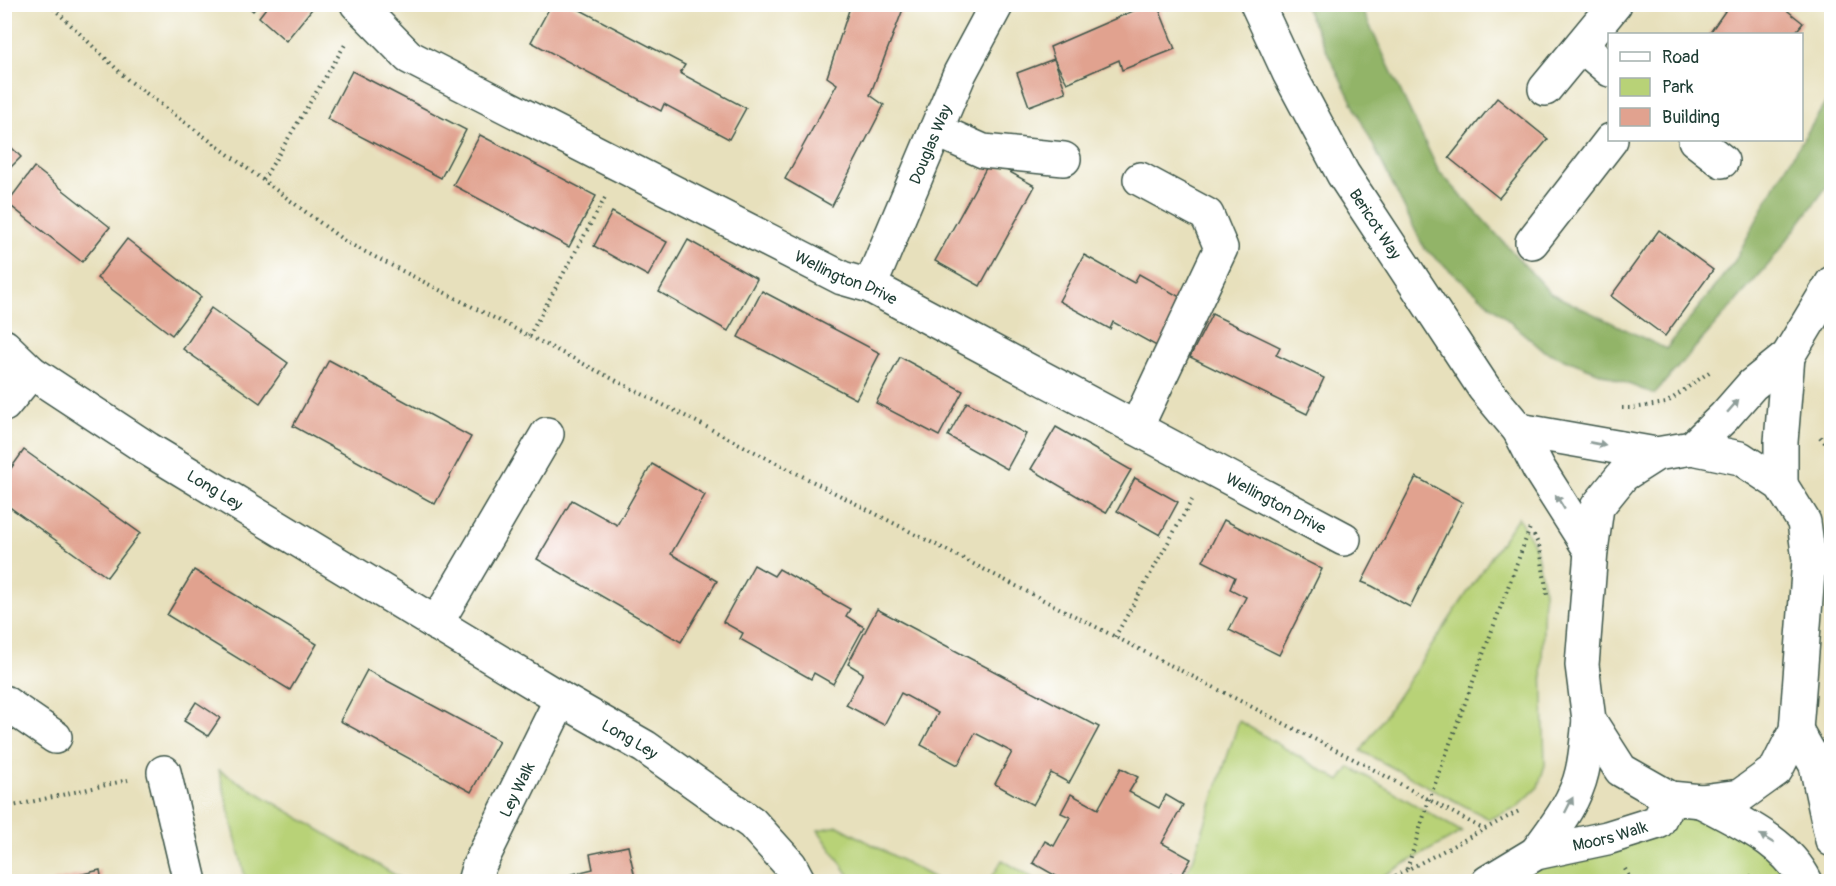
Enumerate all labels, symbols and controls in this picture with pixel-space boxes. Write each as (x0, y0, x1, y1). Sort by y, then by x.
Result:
legend (1608, 33, 1803, 141)
text: Road (1662, 46, 1699, 69)
text: Park (1662, 76, 1694, 99)
street label: Douglas Way (905, 102, 957, 187)
text: Building (1662, 106, 1720, 129)
street label: Bericot Way (1344, 185, 1405, 263)
street label: Wellington Drive (791, 246, 901, 310)
one-way arrow (1727, 399, 1740, 414)
one-way arrow (1588, 440, 1607, 449)
street label: Long Ley (183, 466, 246, 515)
street label: Wellington Drive (1222, 469, 1329, 539)
one-way arrow (1554, 494, 1565, 510)
street label: Long Ley (598, 715, 662, 764)
street label: Ley Walk (495, 759, 540, 821)
one-way arrow (1564, 796, 1574, 813)
street label: Moors Walk (1571, 817, 1650, 856)
one-way arrow (1759, 834, 1775, 845)

